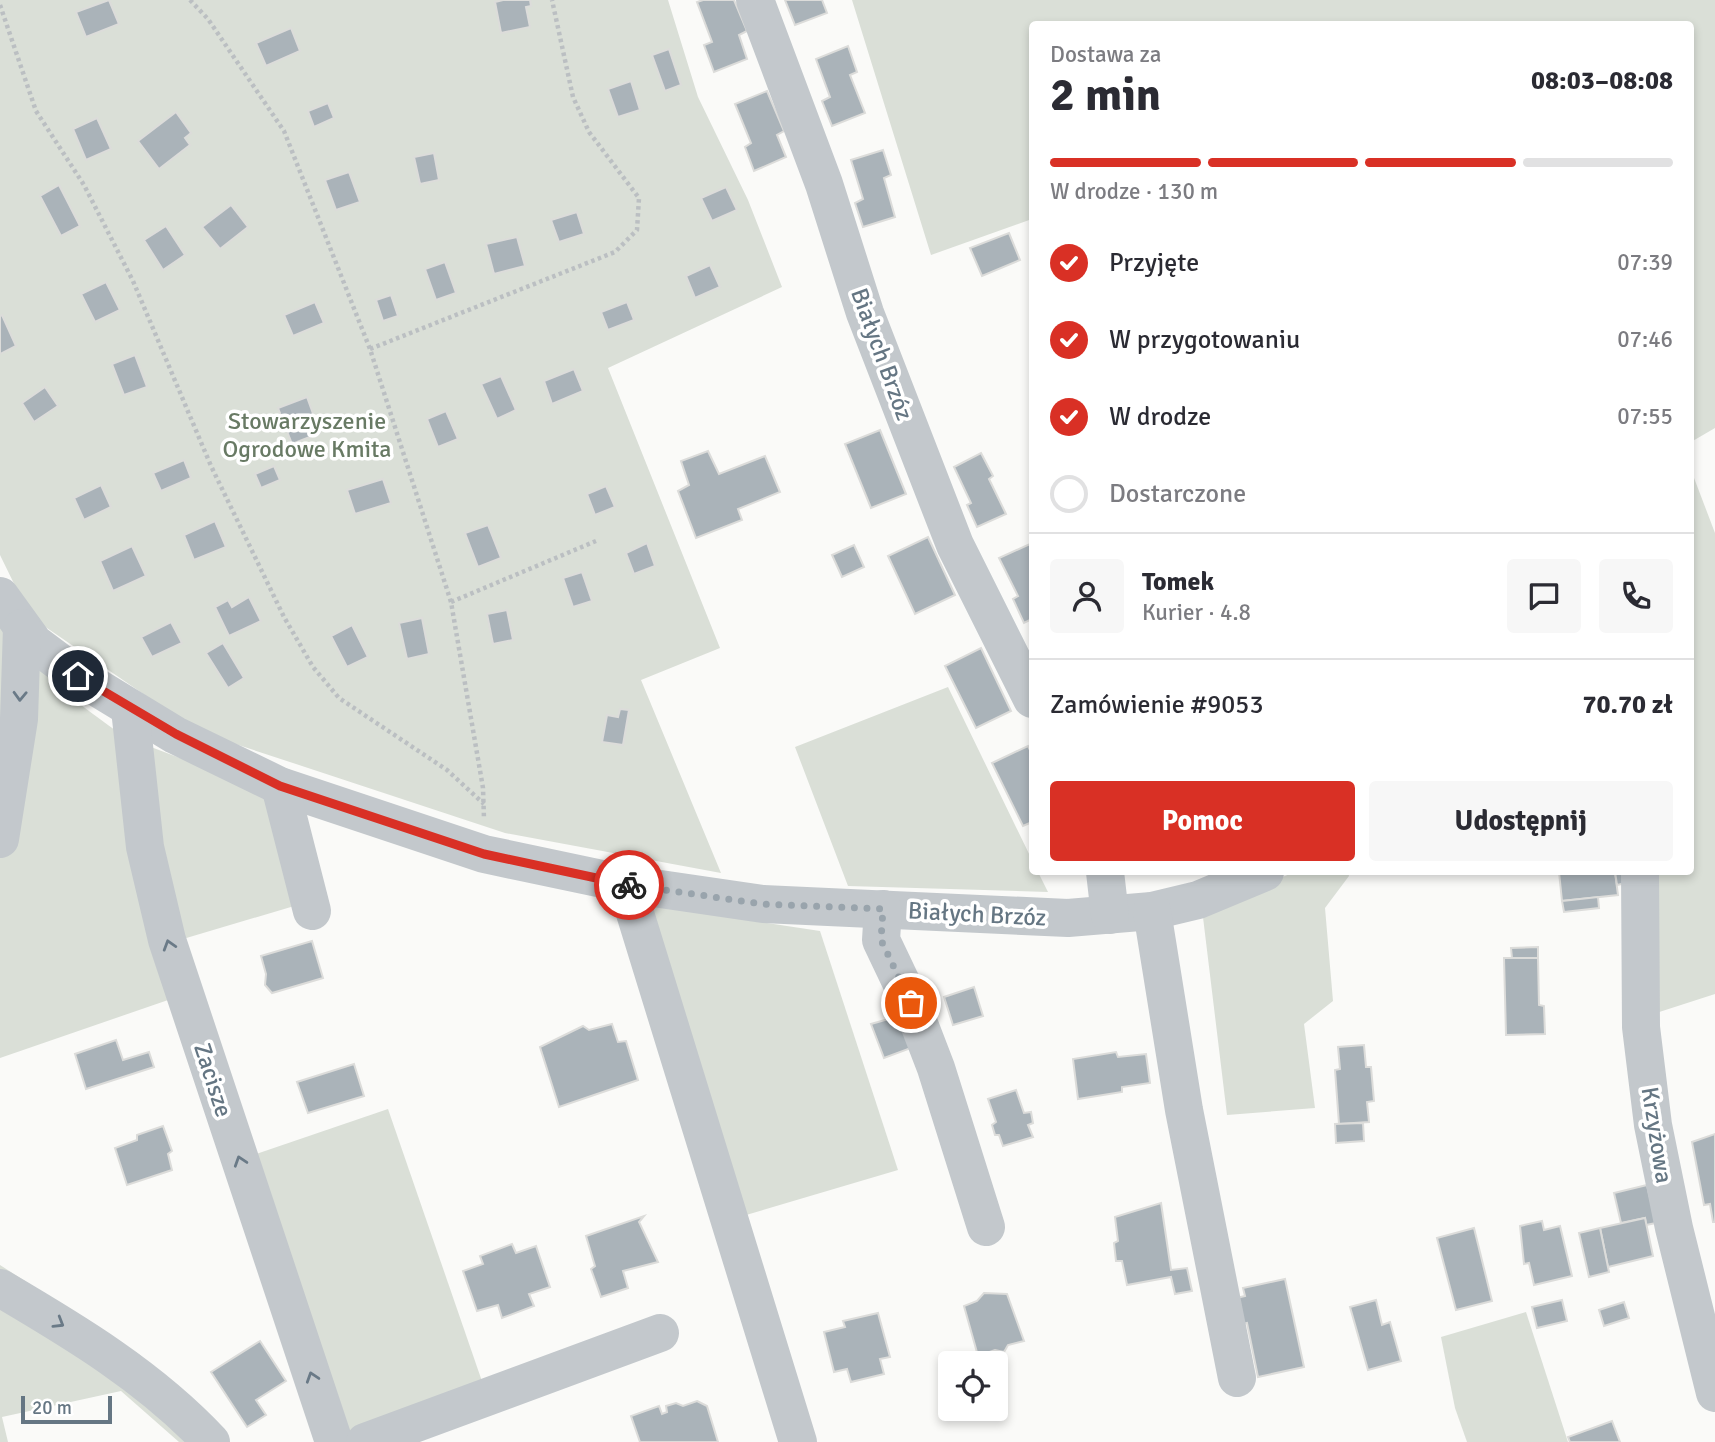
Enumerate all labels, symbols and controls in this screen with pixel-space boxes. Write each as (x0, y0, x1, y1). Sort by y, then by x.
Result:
text: Dostawa za (1050, 40, 1161, 69)
text: 08:03–08:08 (1531, 65, 1673, 97)
text: 2 min (1050, 67, 1161, 123)
text: W drodze · 130 m (1050, 177, 1218, 206)
icon: check (1050, 244, 1088, 282)
text: Przyjęte (1109, 247, 1199, 279)
text: 07:39 (1617, 248, 1673, 277)
street label: Białych Brzóz (844, 284, 920, 424)
icon: check (1050, 321, 1088, 359)
text: W przygotowaniu (1109, 324, 1300, 356)
text: 07:46 (1617, 325, 1673, 354)
icon: check (1050, 398, 1088, 436)
text: W drodze (1109, 401, 1211, 433)
text: 07:55 (1617, 402, 1673, 431)
park label: Stowarzyszenie Ogrodowe Kmita (223, 406, 391, 464)
text: Dostarczone (1109, 478, 1246, 510)
button: person (1050, 559, 1124, 633)
button: chat (1507, 559, 1581, 633)
button: phone (1599, 559, 1673, 633)
text: Tomek (1142, 566, 1214, 598)
text: Kurier · 4.8 (1142, 598, 1251, 627)
pin (48, 646, 108, 706)
icon: home (59, 657, 97, 695)
text: Zamówienie #9053 (1050, 689, 1263, 721)
text: 70.70 zł (1582, 689, 1673, 721)
one-way arrow (12, 691, 27, 702)
button: Pomoc (1050, 781, 1355, 861)
button: Udostępnij (1369, 781, 1673, 861)
courier (594, 850, 664, 920)
icon: bike (610, 866, 648, 904)
street label: Białych Brzóz (907, 895, 1047, 933)
one-way arrow (162, 940, 177, 952)
pin (881, 973, 941, 1033)
icon: bag (892, 984, 930, 1022)
street label: Zacisze (187, 1039, 239, 1121)
street label: Krzyżowa (1635, 1085, 1679, 1185)
one-way arrow (234, 1156, 249, 1168)
one-way arrow (51, 1314, 64, 1327)
map controls (938, 1351, 1008, 1421)
button: locate (938, 1351, 1008, 1421)
one-way arrow (306, 1372, 320, 1384)
scale bar (21, 1393, 112, 1425)
text: 20 m (32, 1396, 72, 1420)

